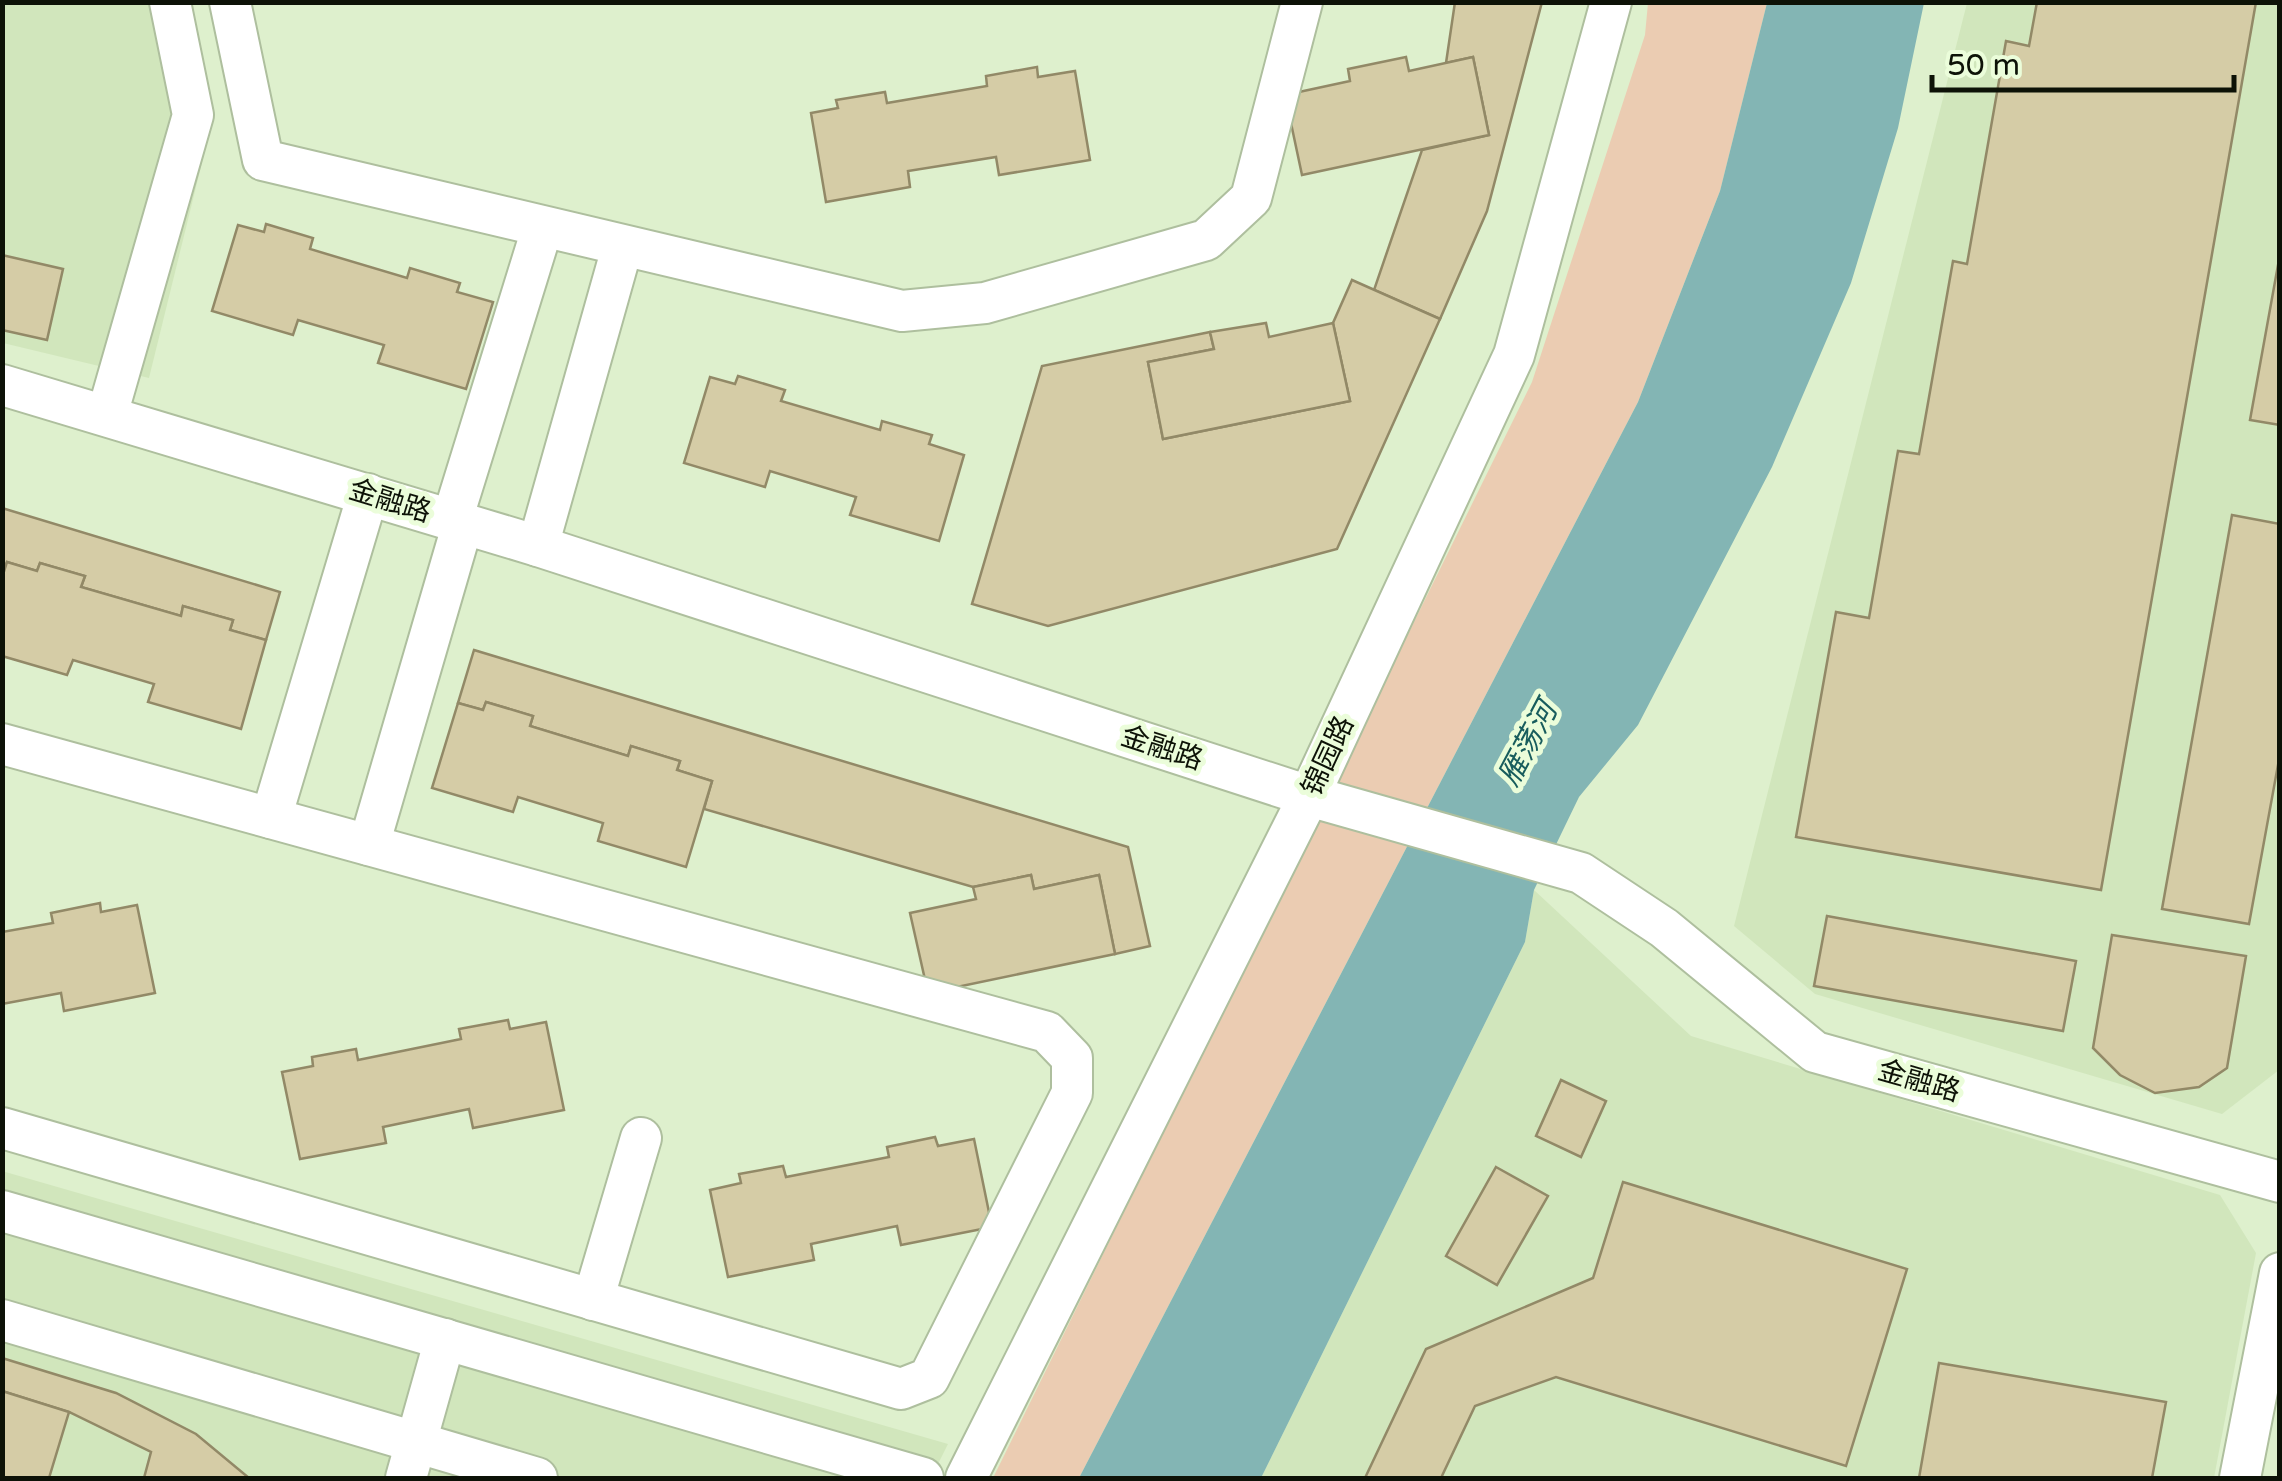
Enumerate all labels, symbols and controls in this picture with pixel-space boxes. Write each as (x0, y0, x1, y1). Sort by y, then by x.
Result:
scale bar (1932, 30, 2234, 92)
text: 50 m (1947, 47, 2020, 84)
street label: 金融路 (345, 472, 435, 530)
water label: 雁荡河 (1491, 691, 1568, 792)
street label: 锦园路 (1295, 711, 1361, 801)
street label: 金融路 (1117, 719, 1207, 777)
street label: 金融路 (1874, 1053, 1964, 1109)

